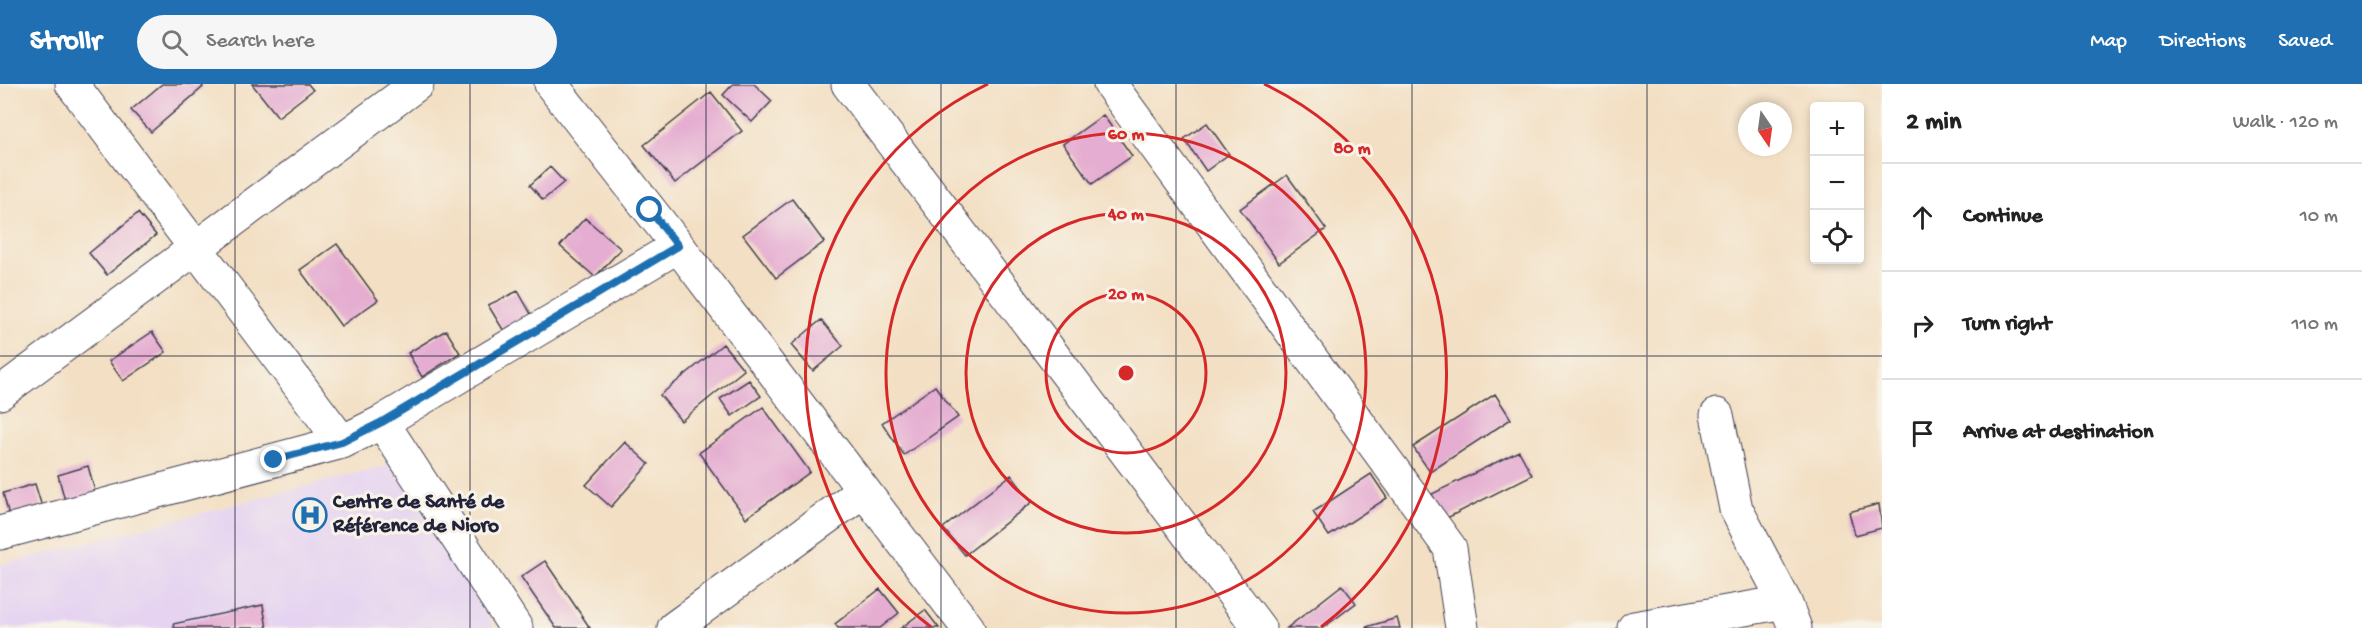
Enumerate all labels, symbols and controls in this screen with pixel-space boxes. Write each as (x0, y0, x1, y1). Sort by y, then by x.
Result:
search box (137, 15, 557, 69)
text: Strollr (30, 26, 101, 59)
icon: search (158, 26, 191, 59)
text: Search here (206, 29, 315, 55)
text: Map (2090, 30, 2127, 55)
text: Directions (2160, 30, 2245, 55)
text: Saved (2278, 30, 2332, 55)
north arrow (1738, 102, 1792, 156)
map controls (1810, 102, 1864, 264)
button: + (1810, 102, 1864, 156)
text: 2 min (1906, 108, 1961, 139)
text: Walk · 120 m (2233, 112, 2338, 135)
text: 60 m (1108, 125, 1144, 146)
text: 80 m (1333, 139, 1371, 160)
button: − (1810, 156, 1864, 210)
route start (636, 196, 662, 222)
icon: ahead (1906, 201, 1939, 234)
text: Continue (1963, 204, 2043, 230)
text: 40 m (1107, 205, 1144, 226)
text: 10 m (2300, 206, 2338, 229)
button: locate (1810, 210, 1864, 264)
text: 20 m (1108, 285, 1144, 306)
icon: right (1906, 309, 1939, 342)
text: Turn right (1963, 312, 2051, 338)
text: 110 m (2292, 314, 2338, 337)
centre of rings (1116, 363, 1136, 383)
icon: arrive (1906, 417, 1939, 450)
text: Arrive at destination (1963, 420, 2153, 446)
route end (260, 446, 286, 472)
place label: Centre de Santé de Référence de Nioro (332, 491, 505, 540)
hospital icon: Centre de Santé de Référence de Nioro (292, 497, 328, 533)

